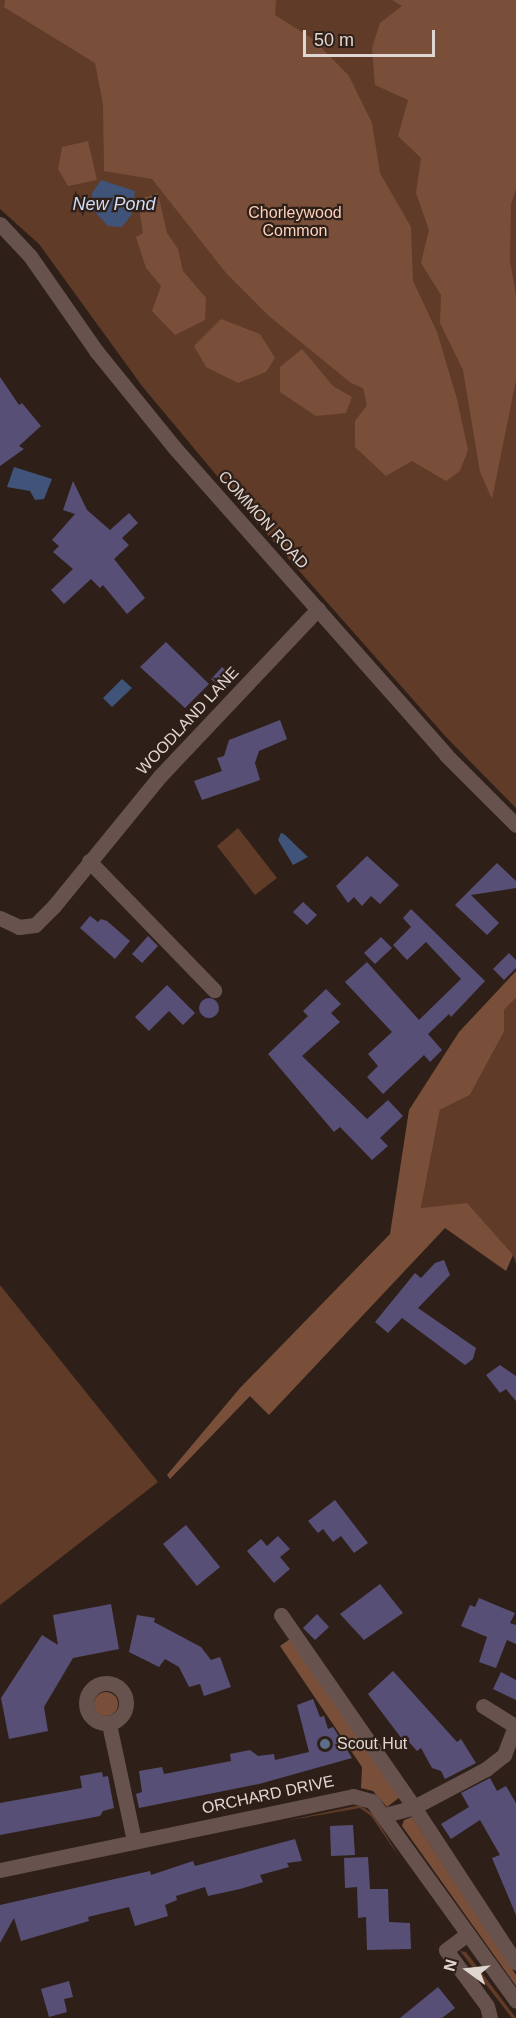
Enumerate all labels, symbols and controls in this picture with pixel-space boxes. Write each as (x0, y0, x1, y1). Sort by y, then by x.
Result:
scale bar (306, 18, 438, 56)
text: 50 m (314, 30, 354, 50)
water label: New Pond (72, 193, 156, 215)
park label: Chorleywood Common (248, 203, 342, 241)
street label: COMMON ROAD (214, 467, 312, 573)
street label: WOODLAND LANE (133, 663, 243, 779)
place label: Scout Hut (337, 1734, 407, 1754)
marker: Scout Hut (318, 1737, 332, 1751)
street label: ORCHARD DRIVE (200, 1772, 336, 1818)
north arrow (438, 1940, 498, 2000)
text: N (440, 1957, 460, 1973)

